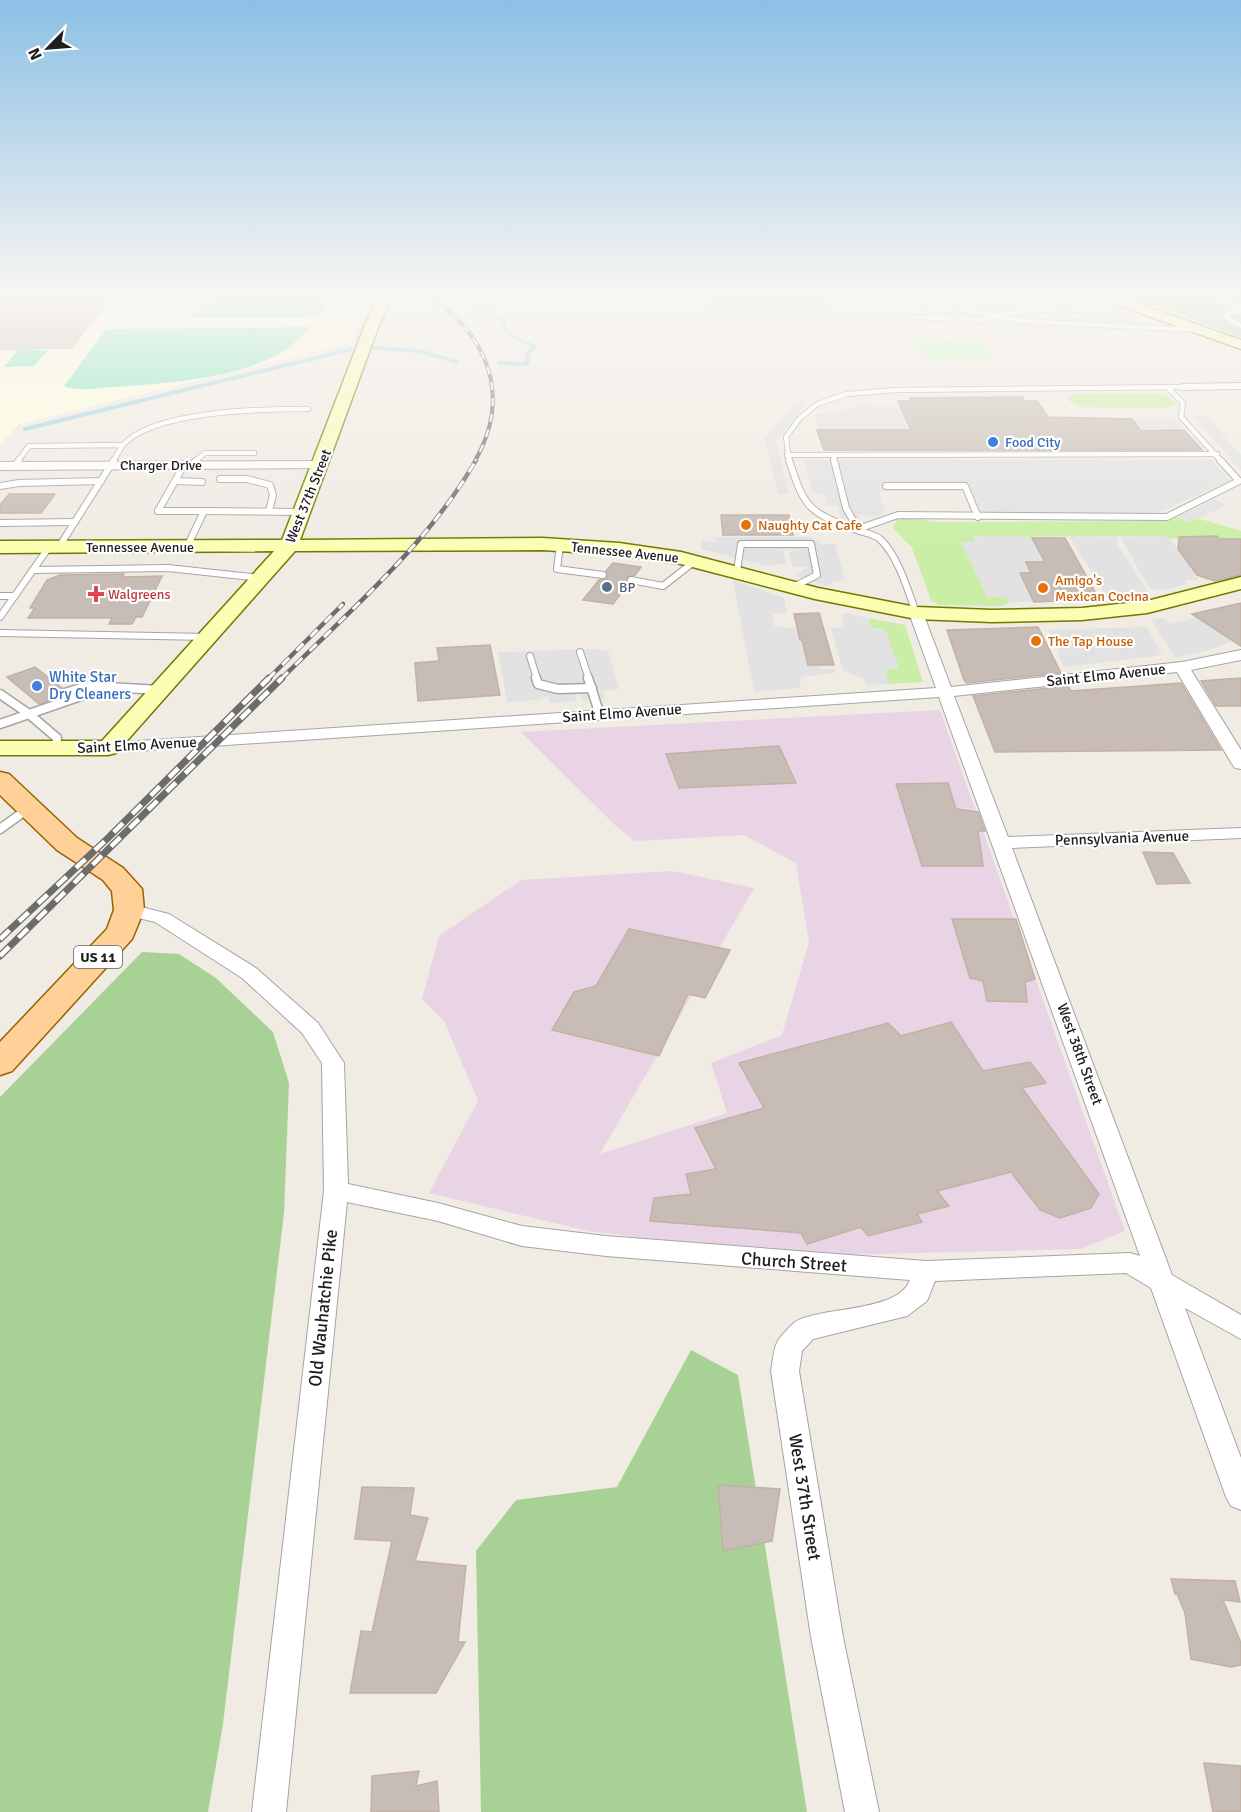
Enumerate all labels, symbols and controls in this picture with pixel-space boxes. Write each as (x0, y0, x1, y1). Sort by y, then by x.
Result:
north arrow (18, 18, 78, 78)
text: N (24, 45, 47, 63)
place label: Food City (1005, 434, 1061, 451)
marker: Food City (986, 435, 1000, 449)
street label: West 37th Street (282, 447, 335, 546)
street label: Charger Drive (120, 457, 202, 474)
place label: Naughty Cat Cafe (758, 517, 862, 534)
marker: Naughty Cat Cafe (739, 518, 753, 532)
street label: Tennessee Avenue (570, 538, 680, 567)
street label: Tennessee Avenue (86, 539, 194, 556)
place label: Amigo's Mexican Cocina (1055, 572, 1149, 605)
place label: BP (619, 579, 635, 596)
marker: BP (600, 580, 614, 594)
marker: Amigo's Mexican Cocina (1036, 581, 1050, 595)
place label: Walgreens (108, 586, 171, 603)
marker: Walgreens (89, 587, 103, 601)
place label: The Tap House (1048, 633, 1134, 650)
marker: The Tap House (1029, 634, 1043, 648)
street label: Saint Elmo Avenue (1046, 660, 1166, 690)
place label: White Star Dry Cleaners (49, 668, 132, 703)
marker: White Star Dry Cleaners (30, 679, 44, 693)
street label: Saint Elmo Avenue (562, 700, 682, 726)
street label: Saint Elmo Avenue (77, 733, 197, 757)
street label: Pennsylvania Avenue (1055, 827, 1189, 849)
road number: US 11 (74, 946, 122, 968)
street label: West 38th Street (1053, 1001, 1107, 1107)
street label: Old Wauhatchie Pike (304, 1228, 342, 1388)
street label: Church Street (740, 1247, 848, 1277)
street label: West 37th Street (784, 1432, 826, 1562)

